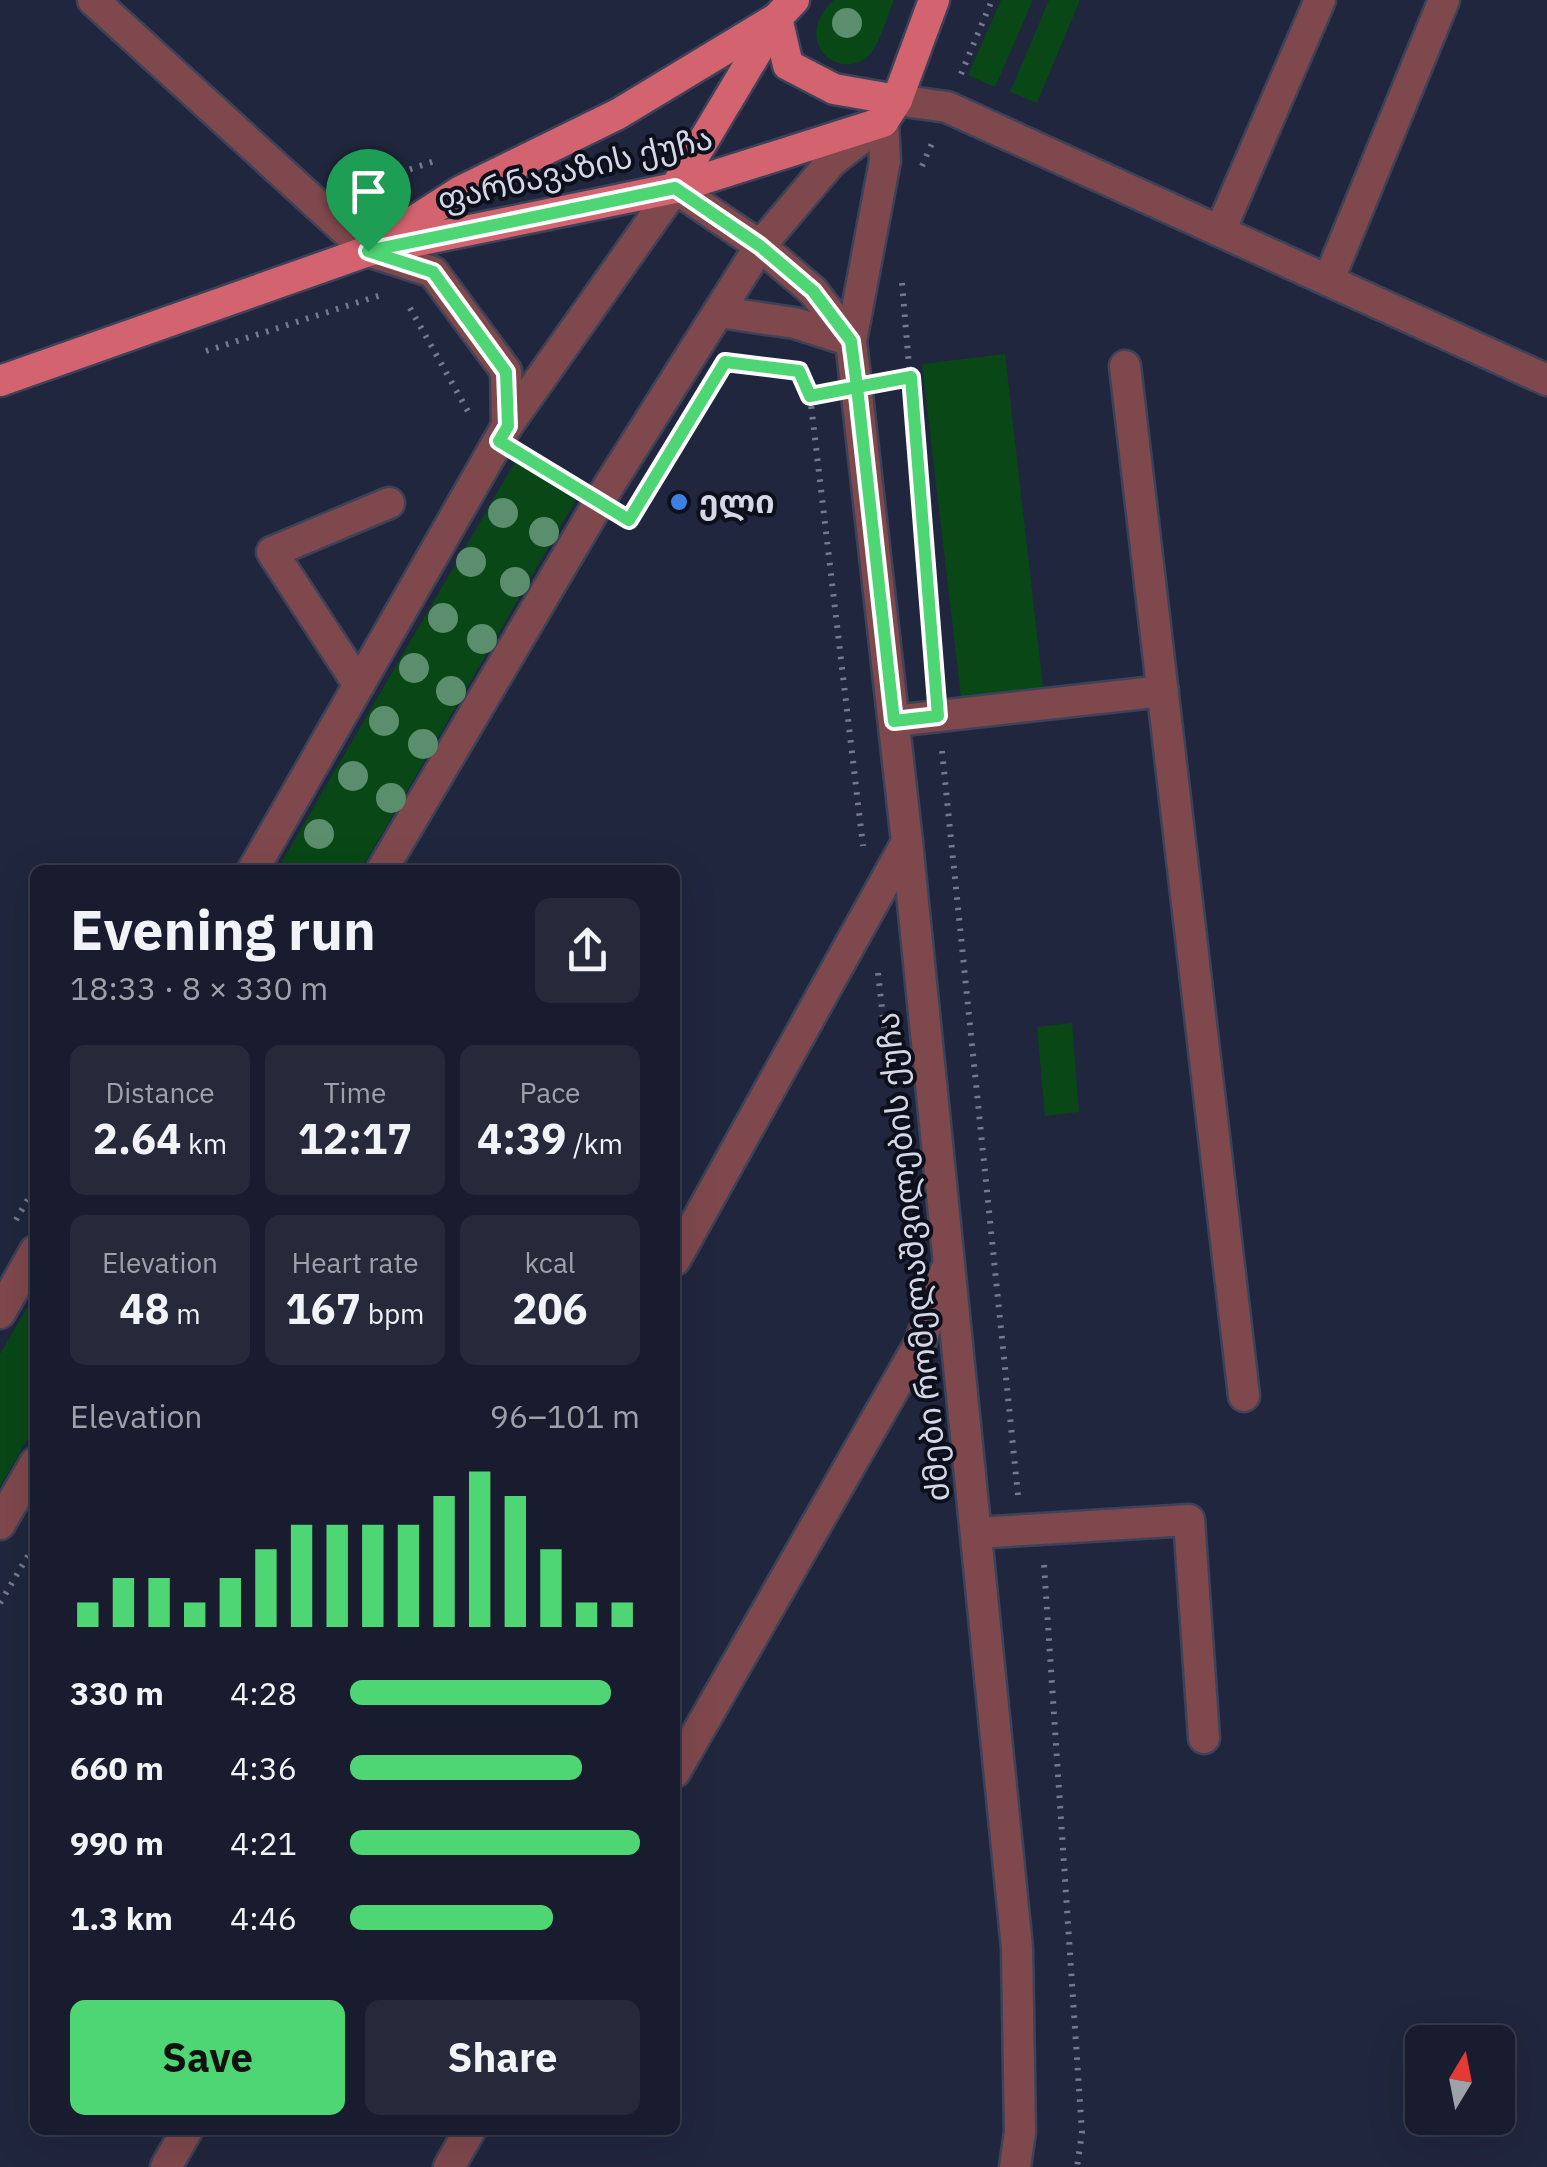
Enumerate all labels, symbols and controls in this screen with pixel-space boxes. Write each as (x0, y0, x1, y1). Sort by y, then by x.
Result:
street label: ფარნავაზის ქუჩა (433, 116, 716, 220)
pin (326, 149, 411, 252)
icon: arrive (341, 164, 396, 219)
place label: ელი (699, 480, 775, 522)
marker: ელი (668, 491, 690, 513)
text: Evening run (70, 894, 376, 965)
button: share (535, 898, 640, 1003)
text: 18:33 · 8 × 330 m (70, 967, 328, 1009)
street label: ძმები რომელაშვილების ქუჩა (865, 1010, 959, 1504)
text: Distance (105, 1074, 215, 1111)
text: Time (324, 1074, 386, 1111)
text: Pace (520, 1074, 580, 1111)
text: 2.64 (93, 1111, 181, 1166)
text: 12:17 (298, 1111, 412, 1166)
text: 4:39 (477, 1111, 566, 1166)
text: km (181, 1125, 227, 1162)
text: /km (566, 1125, 623, 1162)
text: Elevation (102, 1244, 218, 1281)
text: Heart rate (291, 1244, 419, 1281)
text: kcal (525, 1244, 575, 1281)
text: 48 (119, 1281, 170, 1336)
text: 167 (285, 1281, 361, 1336)
text: 206 (512, 1281, 588, 1336)
text: m (170, 1295, 201, 1332)
text: bpm (361, 1295, 425, 1332)
text: Elevation (70, 1395, 203, 1437)
text: 96–101 m (490, 1395, 640, 1437)
text: 330 m (70, 1672, 164, 1714)
text: 4:28 (230, 1672, 297, 1714)
text: 660 m (70, 1747, 164, 1789)
text: 4:36 (230, 1747, 297, 1789)
text: 990 m (70, 1822, 164, 1864)
text: 4:21 (230, 1822, 297, 1864)
text: 1.3 km (70, 1897, 173, 1939)
text: 4:46 (230, 1897, 297, 1939)
button: Save (70, 2000, 345, 2115)
button: Share (365, 2000, 640, 2115)
north arrow (1405, 2025, 1515, 2135)
map controls (1405, 2025, 1515, 2135)

